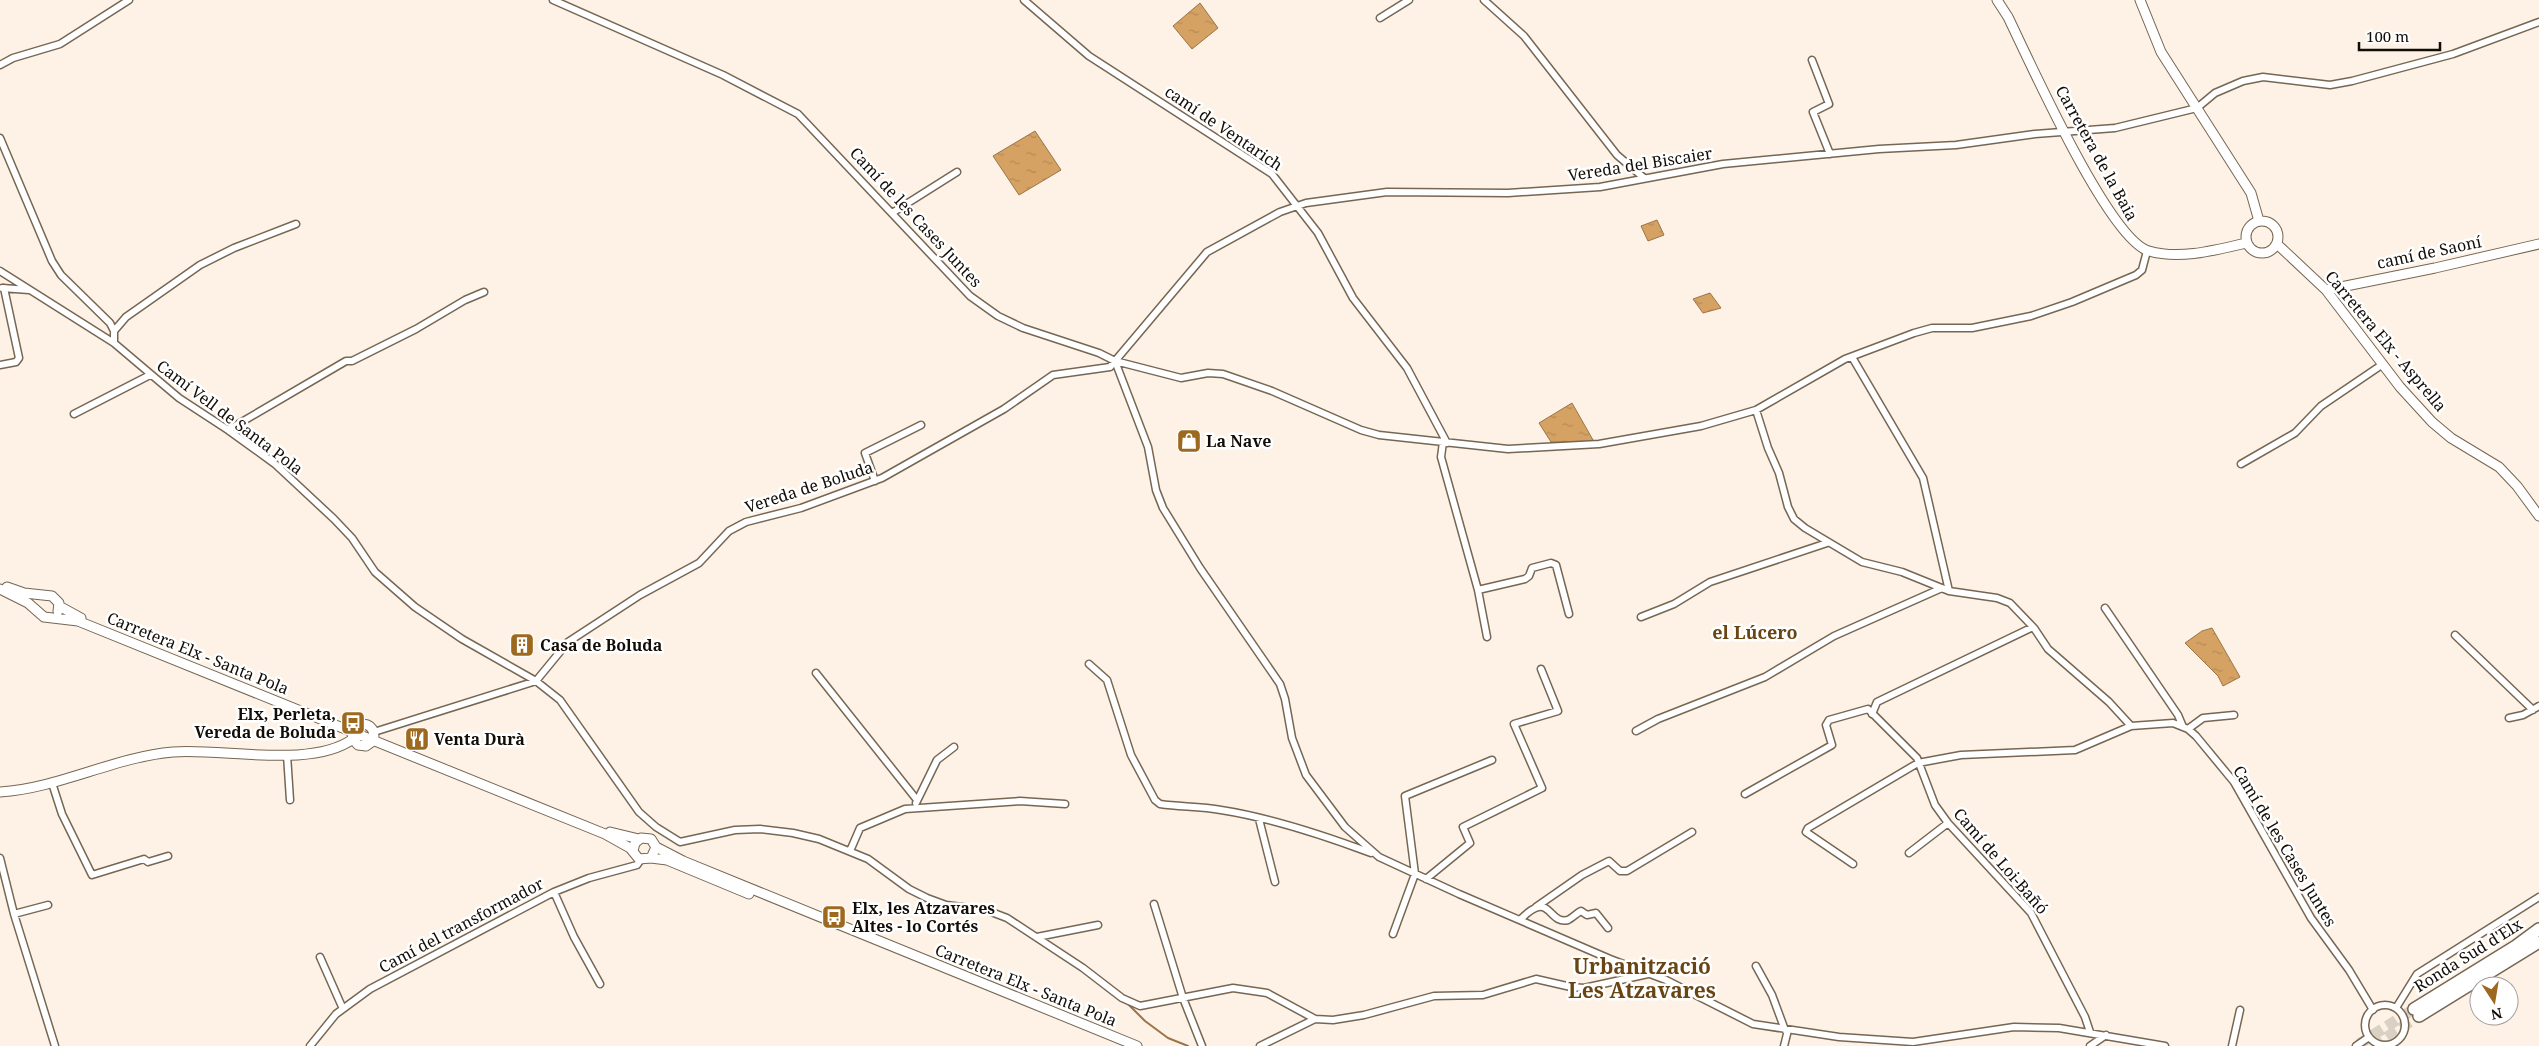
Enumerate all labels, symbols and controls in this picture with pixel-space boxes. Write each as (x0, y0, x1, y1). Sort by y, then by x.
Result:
scale bar (2359, 20, 2440, 52)
text: 100 m (2366, 26, 2409, 46)
street label: camí de Ventarich (1161, 80, 1287, 176)
street label: Carretera de la Baia (2051, 81, 2143, 225)
street label: Camí de les Cases Juntes (845, 142, 987, 292)
street label: Vereda del Biscaier (1566, 142, 1714, 186)
street label: camí de Saoní (2375, 230, 2483, 274)
street label: Carretera Elx - Asprella (2320, 266, 2452, 416)
street label: Camí Vell de Santa Pola (152, 355, 308, 479)
shop icon: La Nave (1176, 428, 1202, 454)
place label: La Nave (1206, 430, 1271, 452)
street label: Vereda de Boluda (742, 456, 876, 518)
street label: Carretera Elx - Santa Pola (104, 606, 292, 700)
district label: el Lúcero (1712, 620, 1798, 644)
building icon: Casa de Boluda (509, 632, 535, 658)
place label: Casa de Boluda (540, 634, 663, 656)
place label: Elx, Perleta, Vereda de Boluda (194, 703, 336, 743)
bus stop icon: Elx, Perleta, Vereda de Boluda (340, 710, 366, 736)
restaurant icon: Venta Durà (404, 726, 430, 752)
place label: Venta Durà (434, 728, 525, 750)
street label: Camí de les Cases Juntes (2228, 761, 2342, 931)
street label: Camí de Loi-Bañó (1949, 803, 2053, 919)
street label: Camí del transformador (375, 872, 548, 978)
place label: Elx, les Atzavares Altes - lo Cortés (852, 897, 995, 937)
bus stop icon: Elx, les Atzavares Altes - lo Cortés (821, 904, 847, 930)
street label: Ronda Sud d'Elx (2410, 913, 2527, 997)
street label: Carretera Elx - Santa Pola (932, 938, 1120, 1032)
district label: Urbanització Les Atzavares (1568, 952, 1716, 1004)
north arrow (2469, 976, 2519, 1026)
text: N (2489, 1004, 2504, 1025)

